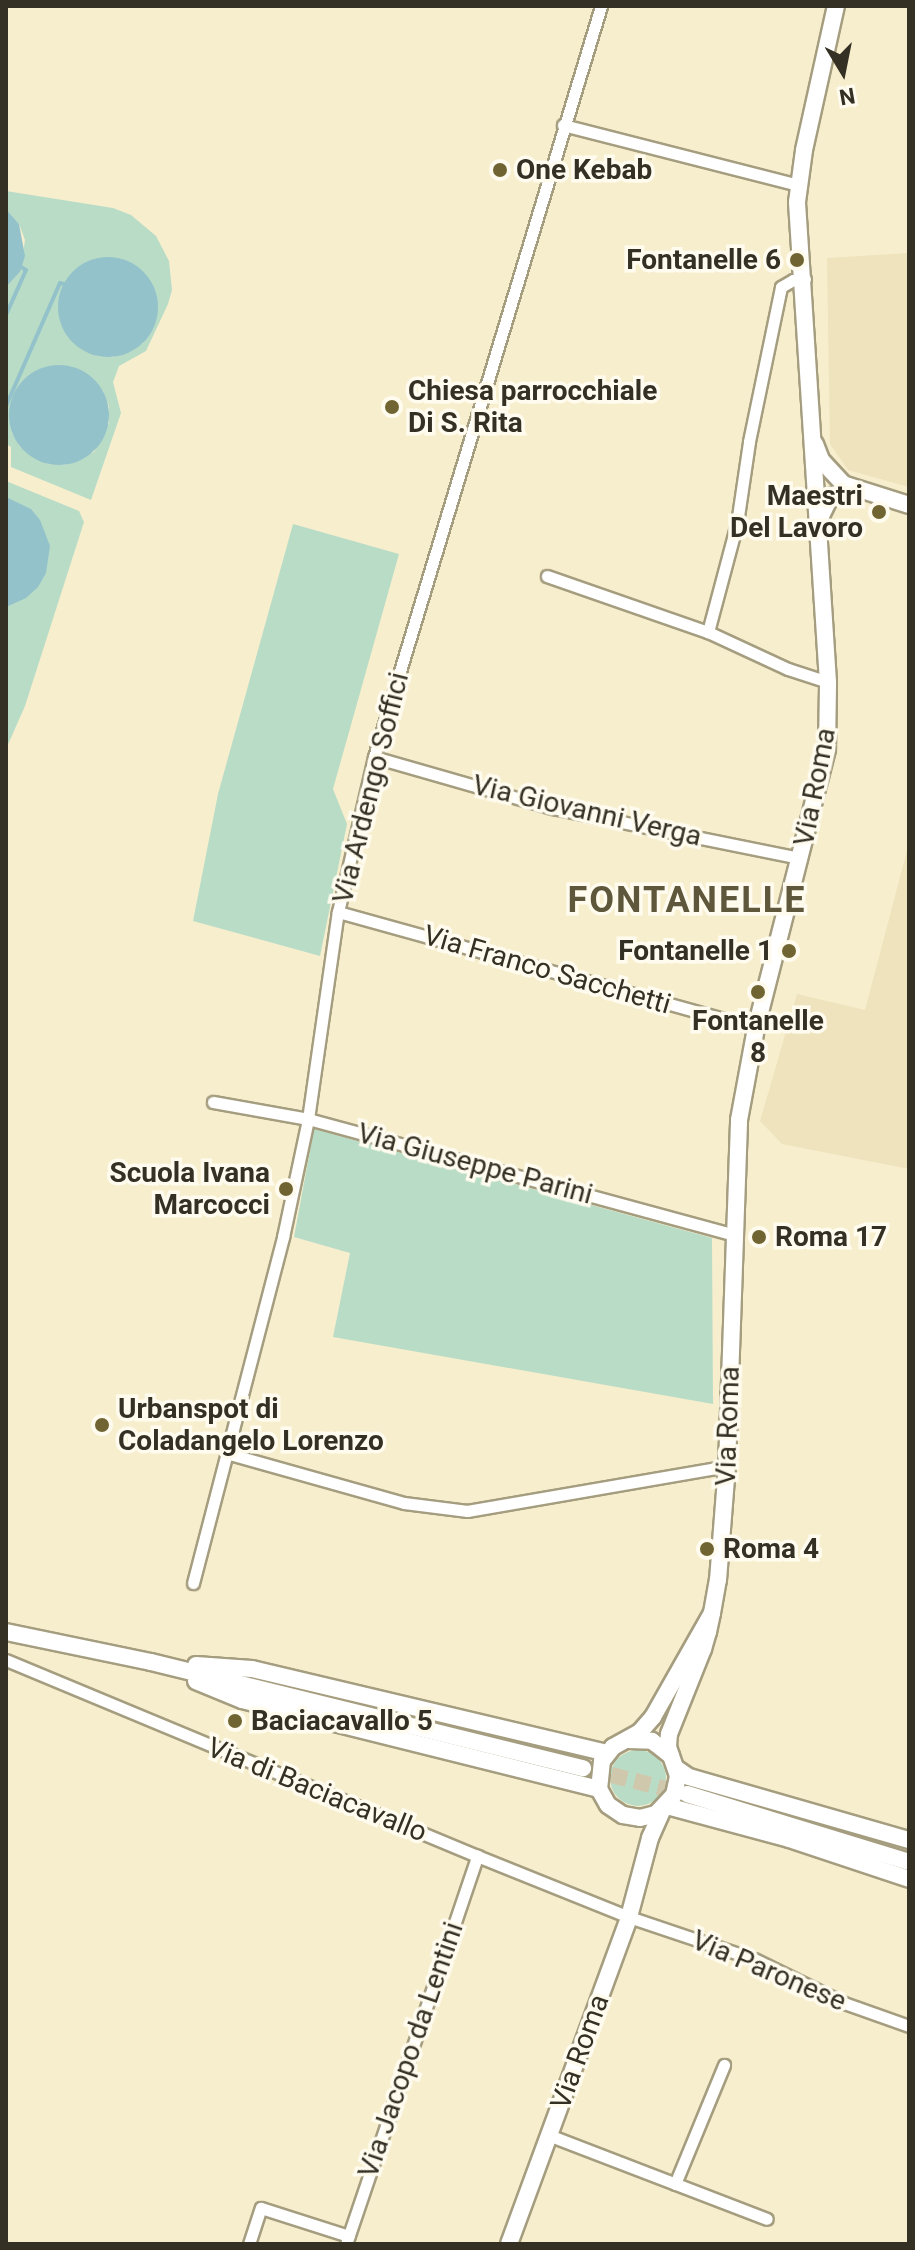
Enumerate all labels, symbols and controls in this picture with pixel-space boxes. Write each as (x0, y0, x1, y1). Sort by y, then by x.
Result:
north arrow (803, 32, 883, 112)
text: N (837, 82, 857, 110)
place label: One Kebab (516, 153, 652, 187)
marker: One Kebab (491, 161, 509, 179)
place label: Fontanelle 6 (626, 243, 781, 277)
marker: Fontanelle 6 (788, 251, 806, 269)
place label: Chiesa parrocchiale Di S. Rita (408, 374, 657, 440)
marker: Chiesa parrocchiale Di S. Rita (383, 398, 401, 416)
place label: Maestri Del Lavoro (730, 479, 863, 545)
marker: Maestri Del Lavoro (870, 503, 888, 521)
street label: Via Ardengo Soffici (326, 669, 416, 907)
street label: Via Roma (787, 725, 843, 849)
street label: Via Giovanni Verga (469, 768, 705, 854)
district label: FONTANELLE (568, 879, 806, 923)
street label: Via Franco Sacchetti (419, 919, 675, 1021)
place label: Fontanelle 1 (618, 934, 773, 968)
marker: Fontanelle 1 (780, 942, 798, 960)
marker: Fontanelle 8 (749, 983, 767, 1001)
place label: Fontanelle 8 (692, 1004, 824, 1070)
street label: Via Giuseppe Parini (354, 1116, 596, 1212)
place label: Scuola Ivana Marcocci (110, 1156, 270, 1222)
marker: Scuola Ivana Marcocci (277, 1180, 295, 1198)
place label: Roma 17 (775, 1220, 887, 1254)
marker: Roma 17 (750, 1228, 768, 1246)
street label: Via Roma (709, 1366, 747, 1486)
place label: Urbanspot di Coladangelo Lorenzo (118, 1392, 384, 1458)
marker: Urbanspot di Coladangelo Lorenzo (93, 1416, 111, 1434)
place label: Roma 4 (723, 1532, 819, 1566)
marker: Roma 4 (698, 1540, 716, 1558)
place label: Baciacavallo 5 (251, 1704, 433, 1738)
marker: Baciacavallo 5 (226, 1712, 244, 1730)
street label: Via di Baciacavallo (202, 1731, 432, 1849)
street label: Via Jacopo da Lentini (351, 1918, 471, 2182)
street label: Via Paronese (687, 1923, 851, 2019)
street label: Via Roma (544, 1990, 616, 2114)

